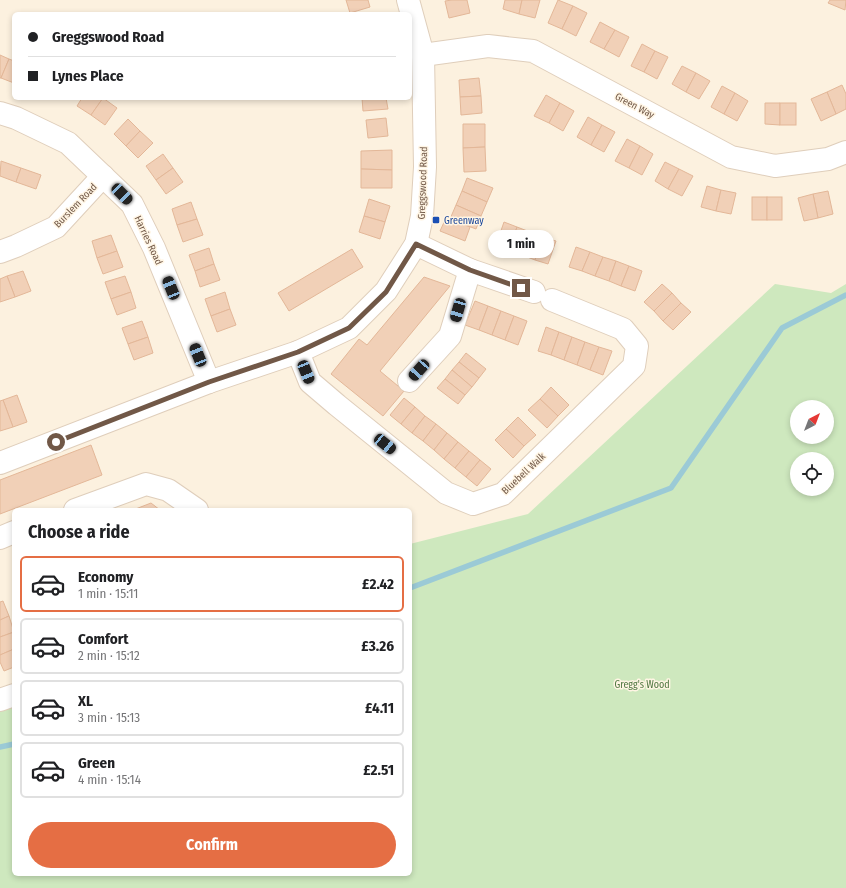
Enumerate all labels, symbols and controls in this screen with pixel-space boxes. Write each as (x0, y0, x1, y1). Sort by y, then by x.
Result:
text: Greggswood Road (52, 28, 164, 46)
text: Lynes Place (52, 67, 124, 85)
street label: Green Way (613, 91, 657, 121)
street label: Greggswood Road (416, 146, 430, 220)
street label: Burslem Road (52, 181, 100, 230)
car (109, 181, 135, 207)
street label: Harries Road (132, 214, 165, 267)
marker: Greenway (431, 215, 441, 225)
place label: Greenway (444, 215, 484, 227)
callout: 1 min (488, 230, 554, 258)
text: 1 min (507, 236, 535, 251)
car (161, 275, 181, 301)
route end (512, 279, 530, 297)
car (449, 297, 467, 323)
car (188, 342, 208, 368)
car (407, 357, 431, 383)
car (296, 359, 316, 385)
north arrow (790, 400, 834, 444)
map controls (790, 400, 834, 496)
car (372, 432, 398, 456)
route start (47, 433, 65, 451)
street label: Bluebell Walk (499, 450, 548, 497)
button: locate (790, 452, 834, 496)
text: Choose a ride (28, 521, 130, 543)
icon: car (30, 566, 66, 602)
text: Economy (78, 568, 133, 586)
text: £2.42 (362, 575, 394, 593)
text: 1 min · 15:11 (78, 586, 138, 601)
icon: car (30, 628, 66, 664)
text: Comfort (78, 630, 129, 648)
text: £3.26 (361, 637, 394, 655)
text: 2 min · 15:12 (78, 648, 140, 663)
park label: Gregg's Wood (614, 679, 670, 691)
icon: car (30, 690, 66, 726)
text: XL (78, 692, 93, 710)
text: £4.11 (365, 699, 394, 717)
text: 3 min · 15:13 (78, 710, 140, 725)
icon: car (30, 752, 66, 788)
text: Green (78, 754, 115, 772)
text: £2.51 (363, 761, 394, 779)
text: 4 min · 15:14 (78, 772, 141, 787)
button: Confirm (28, 822, 396, 868)

